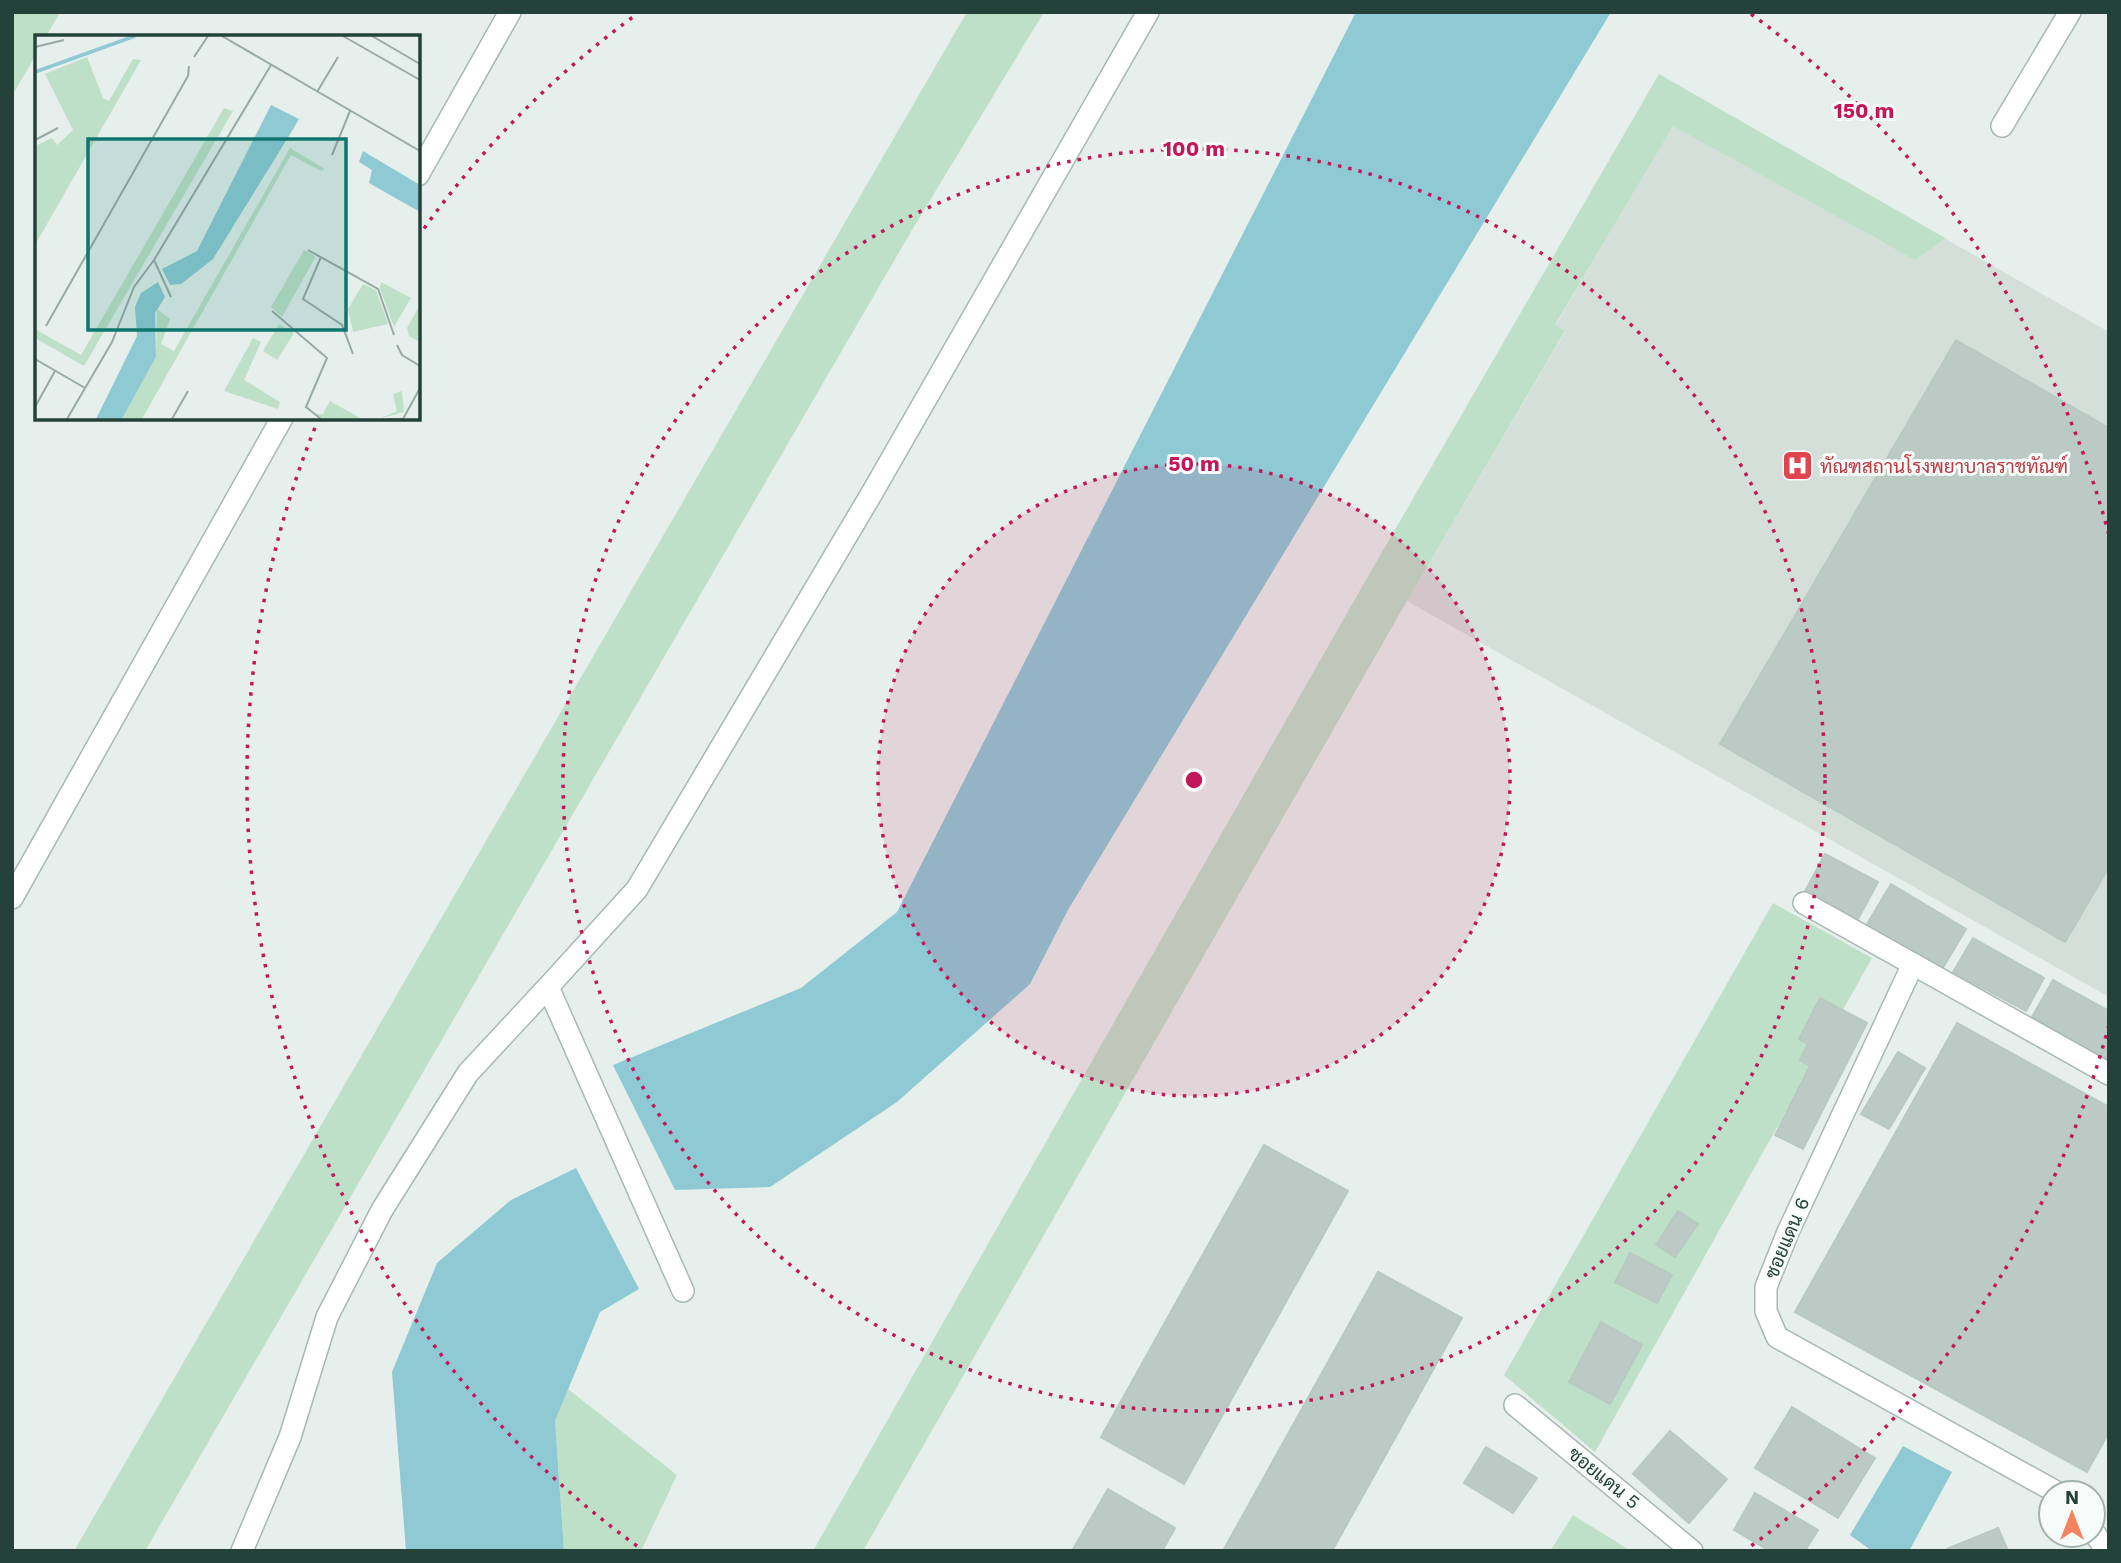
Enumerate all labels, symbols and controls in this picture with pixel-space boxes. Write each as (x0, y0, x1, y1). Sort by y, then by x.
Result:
inset map (35, 35, 420, 420)
text: 150 m (1834, 98, 1894, 123)
text: 100 m (1163, 136, 1225, 161)
hospital icon: ทัณฑสถานโรงพยาบาลราชทัณฑ์ (1780, 449, 1814, 483)
text: 50 m (1168, 451, 1220, 476)
place label: ทัณฑสถานโรงพยาบาลราชทัณฑ์ (1820, 454, 2068, 478)
centre of rings (1182, 768, 1206, 792)
street label: ซอยแดน 6 (1760, 1194, 1814, 1282)
street label: ซอยแดน 5 (1563, 1442, 1645, 1514)
north arrow (2037, 1479, 2107, 1549)
text: N (2065, 1486, 2079, 1509)

